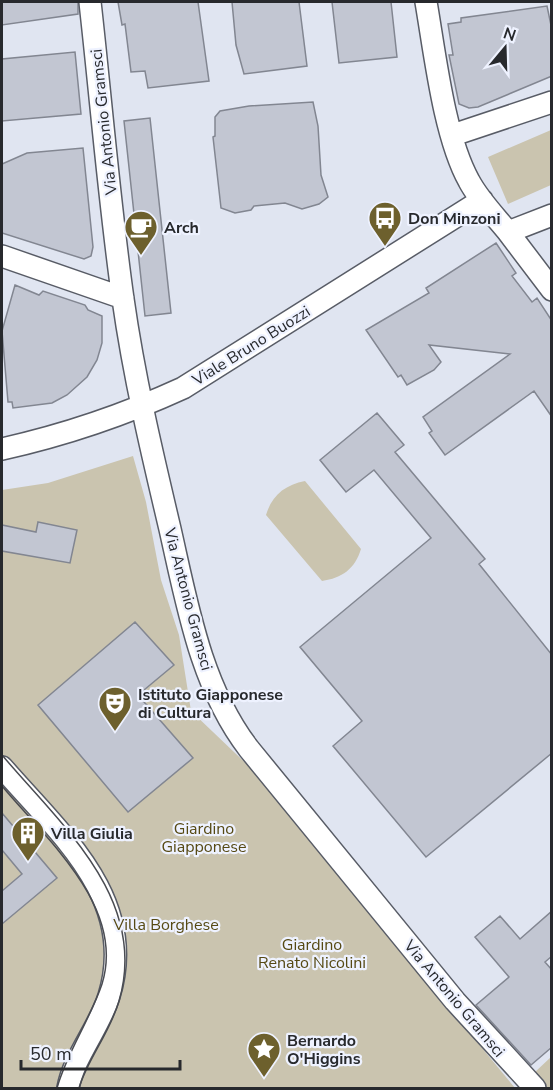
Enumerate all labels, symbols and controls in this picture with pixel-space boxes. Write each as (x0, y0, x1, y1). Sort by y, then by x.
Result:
north arrow (475, 18, 535, 78)
text: N (500, 22, 519, 47)
street label: Via Antonio Gramsci (85, 48, 123, 197)
bus stop icon: Don Minzoni (367, 200, 403, 247)
place label: Don Minzoni (408, 208, 501, 230)
cafe icon: Arch (123, 209, 159, 256)
place label: Arch (164, 217, 199, 239)
street label: Viale Bruno Buozzi (188, 301, 315, 392)
street label: Via Antonio Gramsci (158, 525, 218, 673)
place label: Istituto Giapponese di Cultura (138, 684, 283, 724)
theatre icon: Istituto Giapponese di Cultura (97, 685, 133, 732)
building icon: Villa Giulia (10, 815, 46, 862)
park label: Giardino Giapponese (161, 818, 247, 858)
place label: Villa Giulia (50, 823, 133, 845)
park label: Villa Borghese (112, 914, 219, 936)
park label: Giardino Renato Nicolini (258, 934, 366, 974)
street label: Via Antonio Gramsci (398, 935, 510, 1062)
place label: Bernardo O'Higgins (287, 1030, 361, 1070)
place icon: Bernardo O'Higgins (246, 1031, 282, 1078)
scale bar (21, 1033, 180, 1071)
text: 50 m (30, 1042, 72, 1066)

